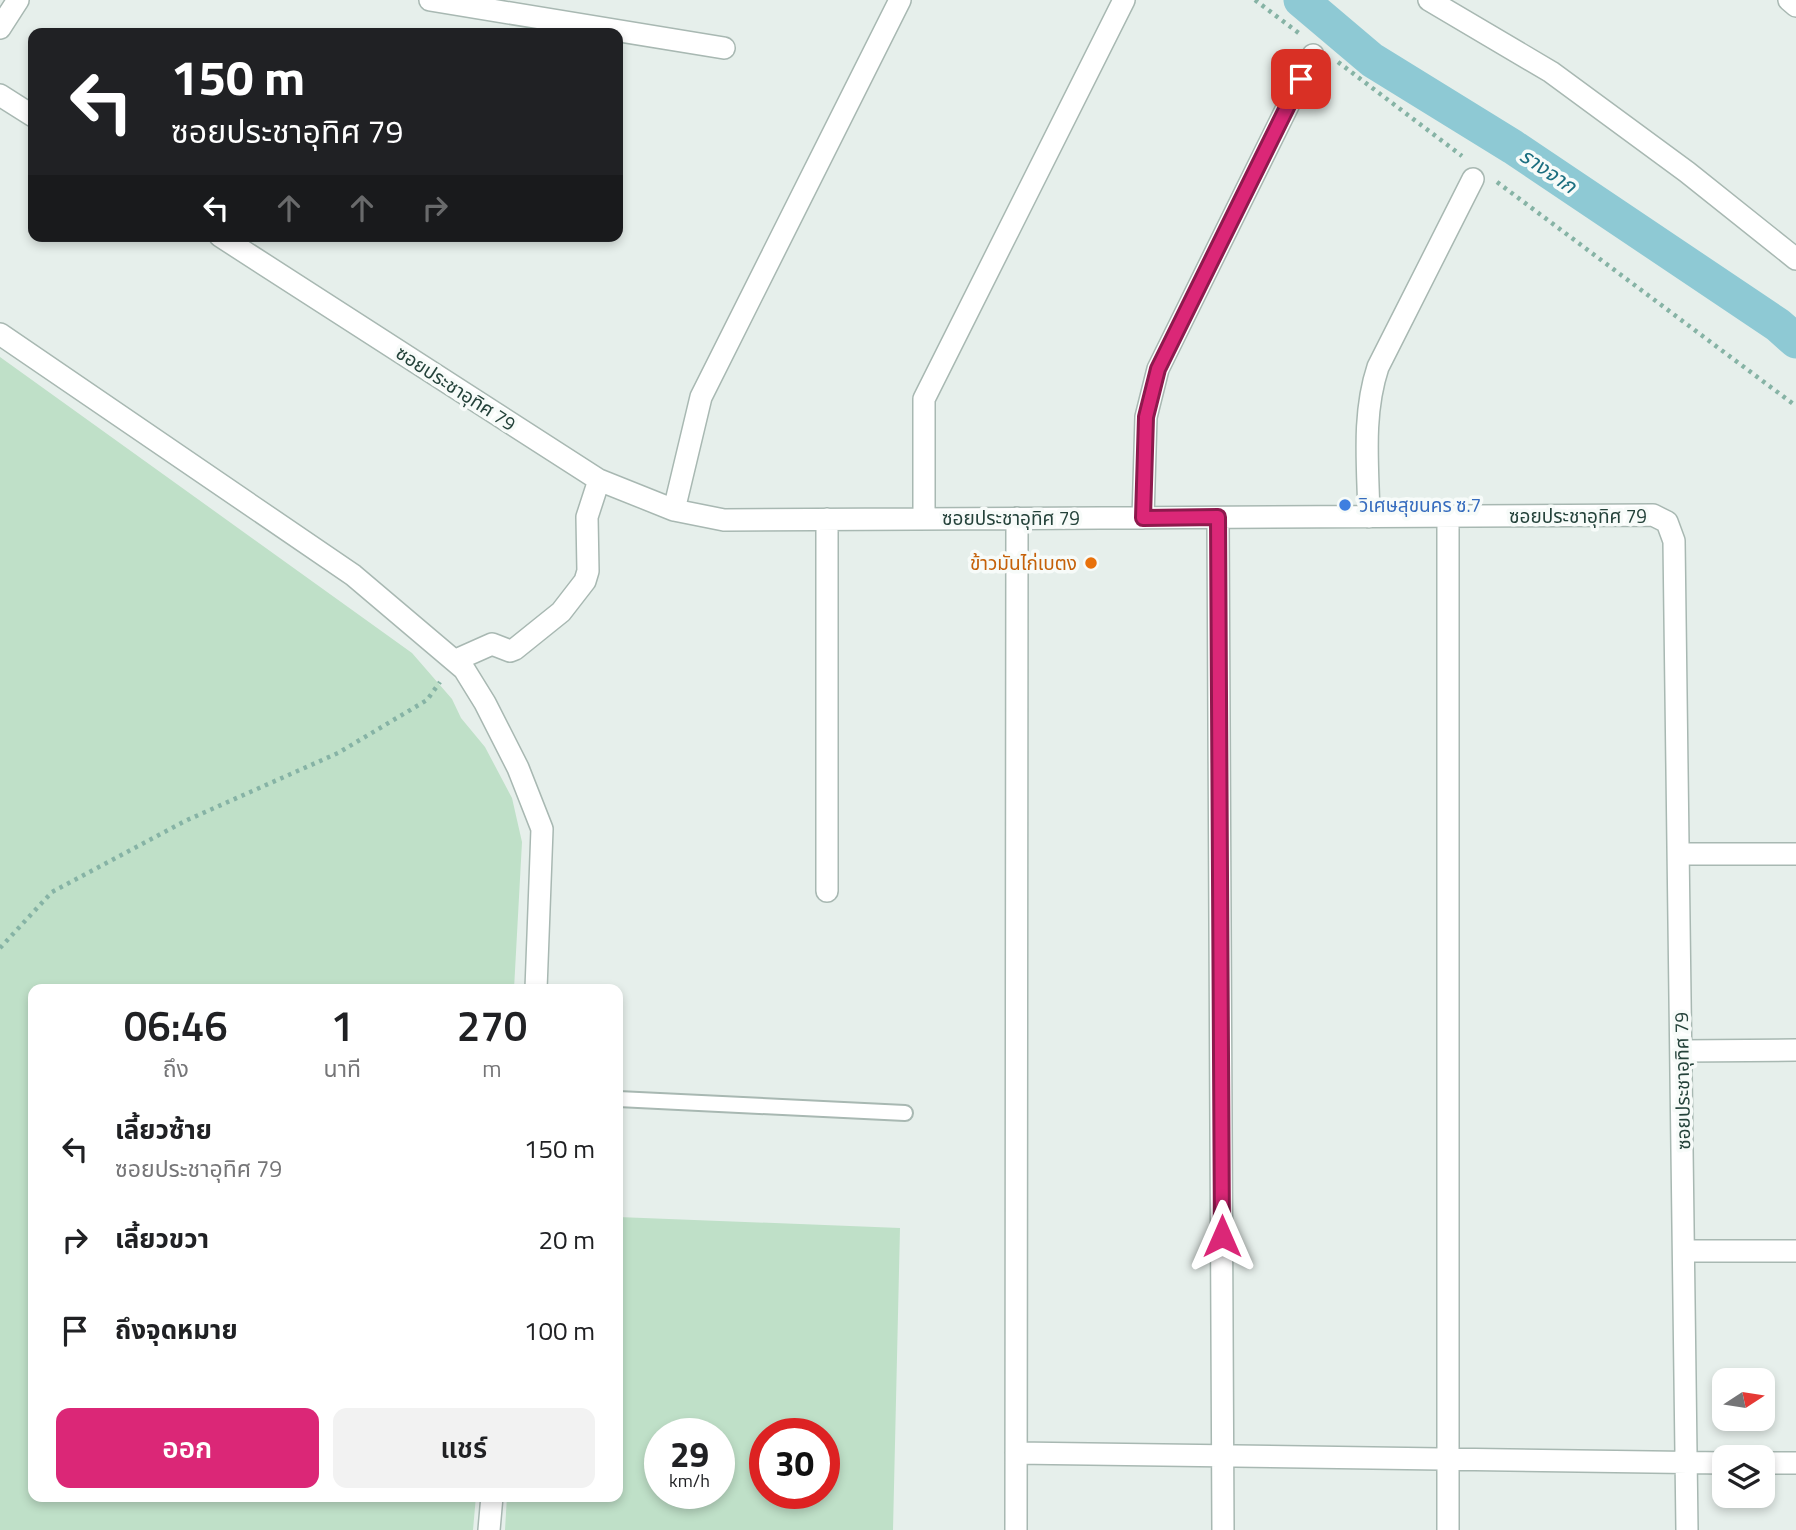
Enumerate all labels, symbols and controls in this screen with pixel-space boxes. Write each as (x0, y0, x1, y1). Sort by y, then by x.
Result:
text: 150 m (171, 39, 305, 114)
pin (1271, 49, 1331, 109)
icon: left (56, 56, 147, 147)
icon: arrive (1282, 60, 1320, 98)
text: ซอยประชาอุทิศ 79 (171, 107, 403, 155)
water label: รางจาก (1514, 139, 1585, 202)
icon: left (197, 189, 235, 227)
icon: ahead (270, 189, 308, 227)
icon: ahead (343, 189, 381, 227)
icon: right (416, 189, 454, 227)
street label: ซอยประชาอุทิศ 79 (391, 338, 522, 437)
place label: วิเศษสุขนคร ซ.7 (1359, 490, 1481, 519)
marker: วิเศษสุขนคร ซ.7 (1337, 497, 1353, 513)
street label: ซอยประชาอุทิศ 79 (1509, 501, 1647, 530)
street label: ซอยประชาอุทิศ 79 (942, 503, 1080, 532)
place label: ข้าวมันไก่เบตง (970, 548, 1077, 577)
marker: ข้าวมันไก่เบตง (1083, 555, 1099, 571)
text: 06:46 (124, 993, 228, 1057)
text: 1 (330, 993, 354, 1057)
text: 270 (457, 993, 527, 1057)
street label: ซอยประชาอุทิศ 79 (1666, 1012, 1697, 1150)
text: ถึง (163, 1051, 189, 1086)
text: นาที (324, 1051, 361, 1086)
text: m (482, 1051, 502, 1086)
text: เลี้ยวซ้าย (115, 1110, 212, 1149)
text: 150 m (524, 1129, 595, 1168)
icon: left (56, 1130, 94, 1168)
text: ซอยประชาอุทิศ 79 (115, 1151, 282, 1186)
position arrow (1185, 1199, 1259, 1273)
text: เลี้ยวขวา (115, 1219, 209, 1258)
text: 20 m (538, 1220, 595, 1259)
icon: right (56, 1221, 94, 1259)
text: ถึงจุดหมาย (115, 1310, 238, 1349)
text: 100 m (524, 1311, 595, 1350)
icon: arrive (56, 1312, 94, 1350)
north arrow (1712, 1368, 1774, 1432)
map controls (1712, 1368, 1775, 1508)
button: ออก (56, 1408, 319, 1488)
button: แชร์ (333, 1408, 595, 1488)
speed limit sign: 30 (749, 1418, 840, 1509)
text: 29 (670, 1427, 709, 1481)
button: layers (1712, 1445, 1775, 1508)
text: km/h (669, 1467, 710, 1494)

